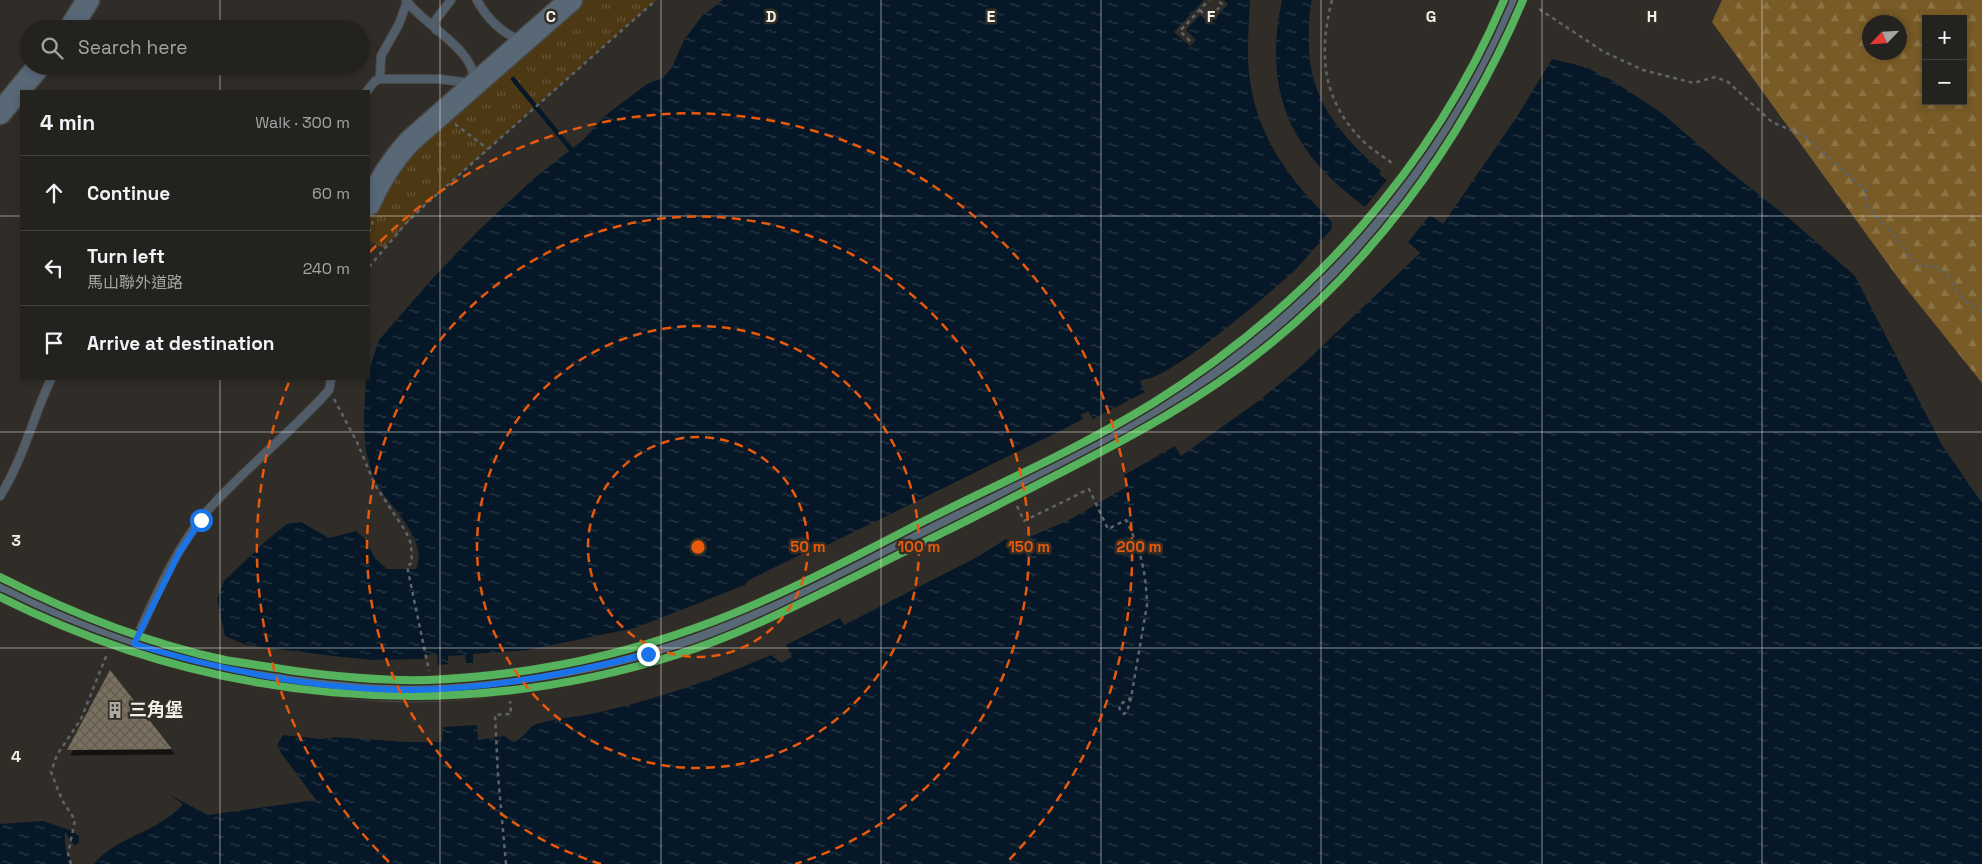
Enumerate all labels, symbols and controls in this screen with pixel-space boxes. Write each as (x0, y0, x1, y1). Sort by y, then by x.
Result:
text: C (546, 6, 556, 27)
text: D (766, 6, 776, 27)
text: E (987, 6, 996, 27)
text: F (1207, 6, 1216, 27)
text: G (1426, 6, 1436, 27)
text: H (1647, 6, 1657, 27)
north arrow (1862, 15, 1907, 60)
map controls (1922, 15, 1967, 105)
button: + (1922, 15, 1967, 60)
search box (20, 20, 370, 75)
icon: search (38, 34, 66, 62)
text: Search here (78, 35, 188, 60)
button: − (1922, 60, 1967, 105)
text: 4 min (40, 109, 95, 136)
text: Walk · 300 m (255, 112, 350, 133)
icon: ahead (40, 179, 68, 207)
text: Continue (87, 181, 170, 206)
text: 60 m (312, 183, 350, 204)
text: Turn left (87, 244, 165, 269)
icon: left (40, 254, 68, 282)
text: 240 m (303, 258, 350, 279)
text: 馬山聯外道路 (87, 272, 183, 293)
icon: arrive (40, 329, 68, 357)
text: Arrive at destination (87, 331, 275, 356)
route start (190, 509, 213, 532)
text: 3 (11, 530, 21, 551)
text: 50 m (790, 537, 826, 556)
text: 100 m (898, 537, 940, 556)
text: 150 m (1008, 537, 1050, 556)
text: 200 m (1117, 537, 1161, 556)
centre of rings (689, 538, 707, 556)
route end (637, 643, 660, 666)
place label: 三角堡 (129, 698, 183, 721)
building icon: 三角堡 (105, 700, 125, 720)
text: 4 (11, 746, 21, 767)

